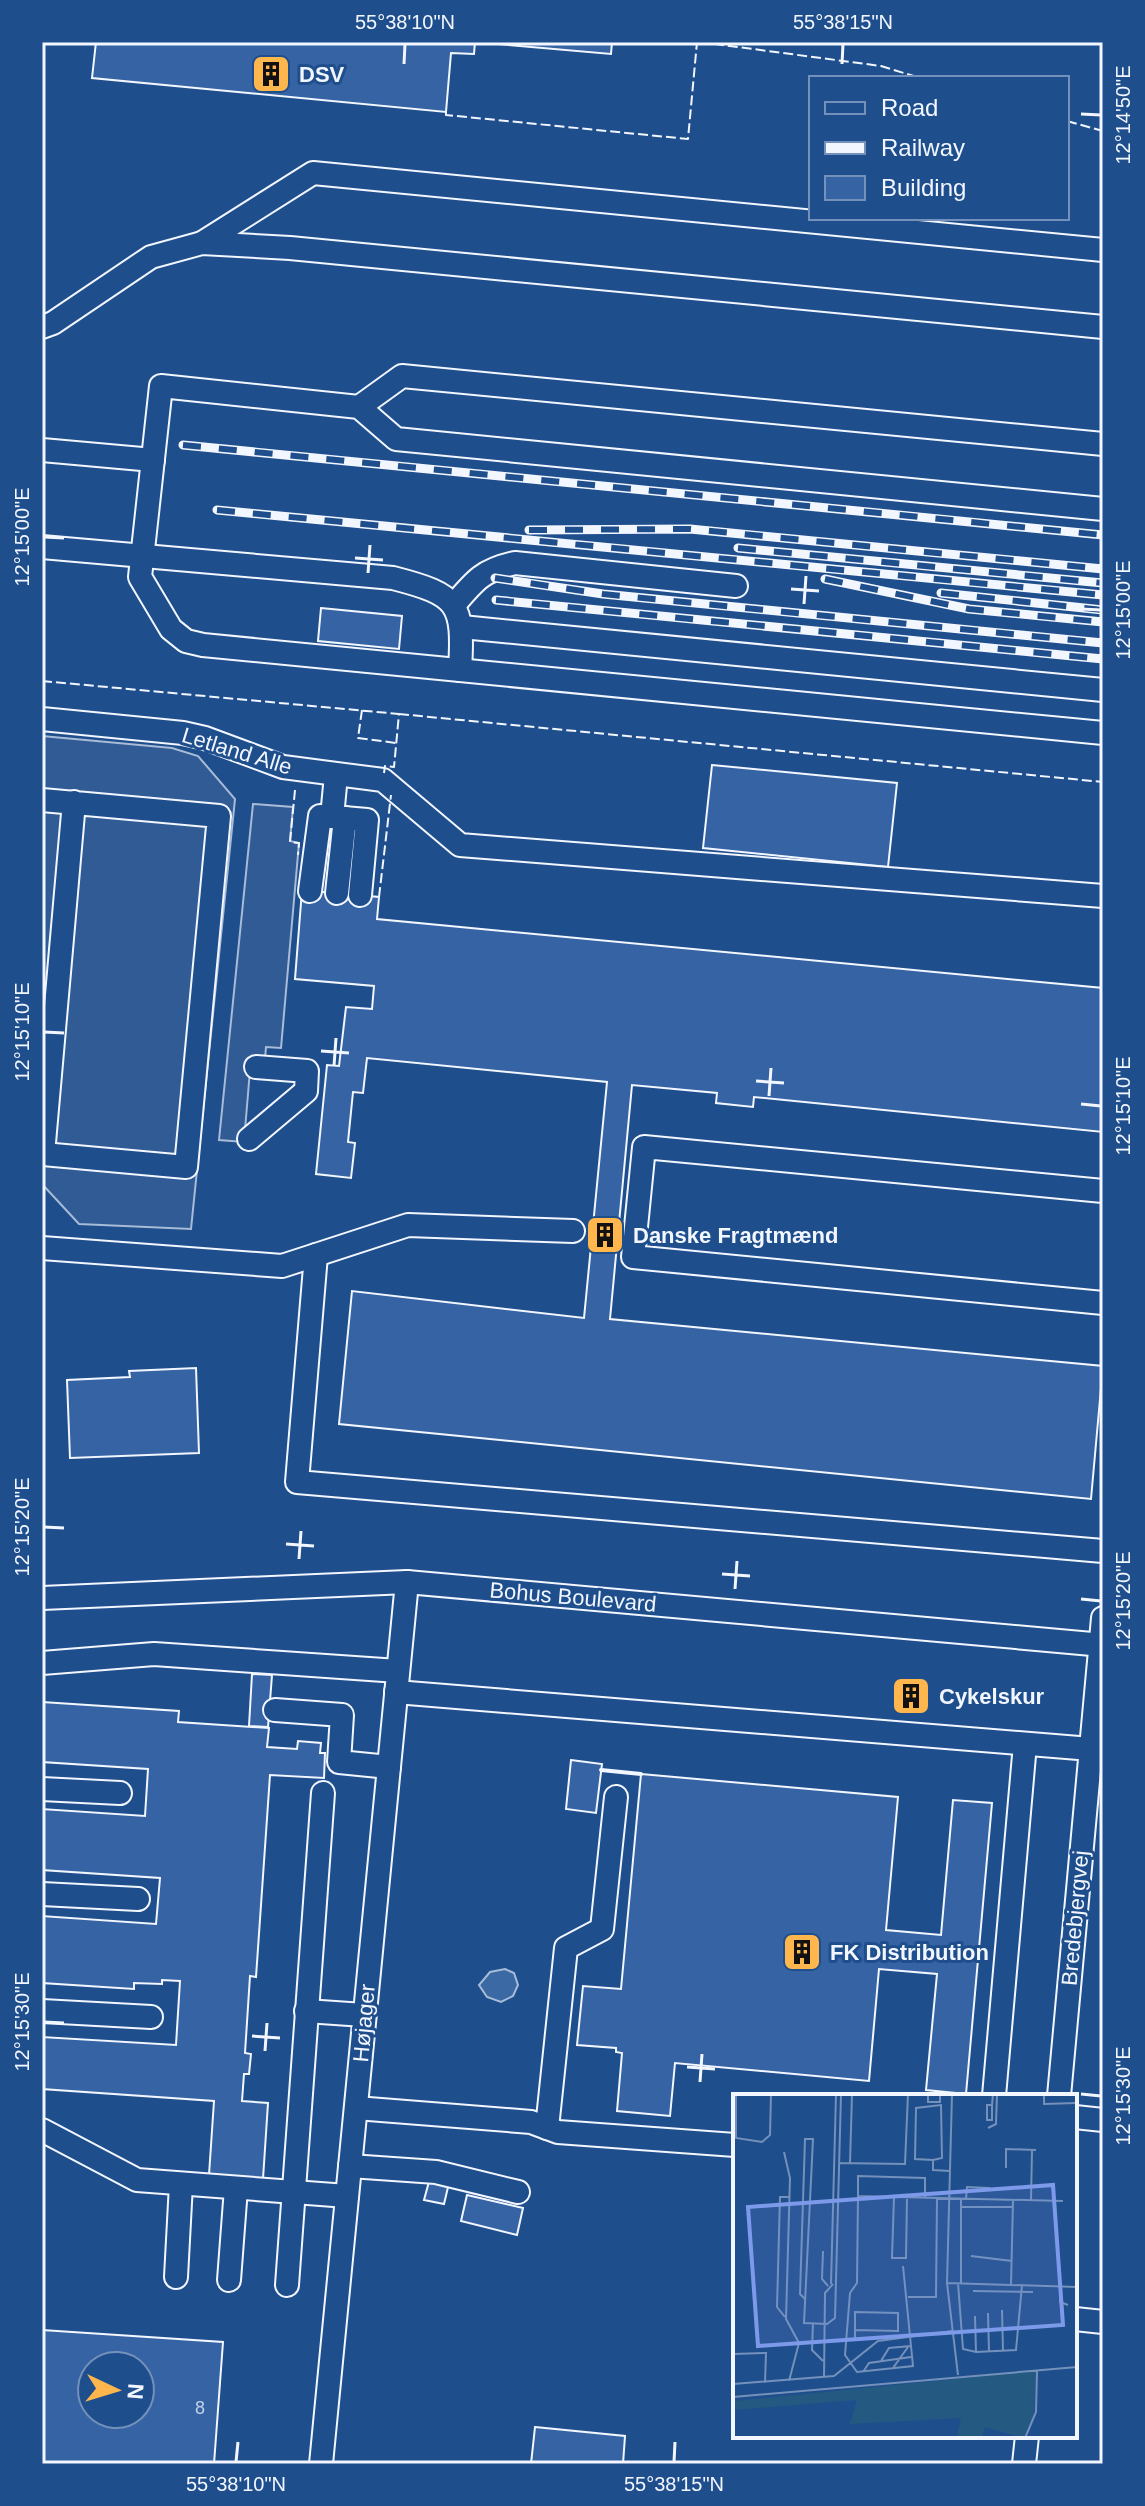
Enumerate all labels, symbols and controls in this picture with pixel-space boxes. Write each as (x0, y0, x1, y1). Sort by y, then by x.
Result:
text: 55°38'10"N (355, 11, 455, 33)
text: 55°38'15"N (793, 11, 893, 33)
building icon: DSV (250, 53, 292, 95)
place label: DSV (299, 62, 345, 87)
text: 12°14'50"E (1112, 66, 1134, 165)
legend (809, 76, 1069, 220)
text: Road (881, 94, 938, 121)
text: Railway (881, 134, 965, 161)
text: Building (881, 174, 966, 201)
text: 12°15'00"E (11, 488, 33, 587)
text: 12°15'00"E (1112, 561, 1134, 660)
street label: Letland Alle (179, 722, 295, 780)
text: 12°15'10"E (11, 983, 33, 1082)
text: 12°15'10"E (1112, 1057, 1134, 1156)
building icon: Danske Fragtmænd (584, 1214, 626, 1256)
place label: Danske Fragtmænd (633, 1223, 838, 1248)
text: 12°15'20"E (11, 1478, 33, 1577)
text: 12°15'20"E (1112, 1552, 1134, 1651)
street label: Bohus Boulevard (488, 1577, 658, 1617)
building icon: Cykelskur (890, 1675, 932, 1717)
place label: Cykelskur (939, 1684, 1045, 1709)
street label: Bredebjergvej (1057, 1849, 1093, 1987)
building icon: FK Distribution (781, 1931, 823, 1973)
place label: FK Distribution (830, 1940, 989, 1965)
text: 12°15'30"E (11, 1973, 33, 2072)
street label: Højager (348, 1983, 380, 2063)
text: 12°15'30"E (1112, 2047, 1134, 2146)
inset map (733, 2094, 1077, 2438)
north arrow (76, 2350, 156, 2430)
text: N (122, 2383, 148, 2400)
house number: 8 (195, 2398, 205, 2418)
text: 55°38'10"N (186, 2473, 286, 2495)
text: 55°38'15"N (624, 2473, 724, 2495)

